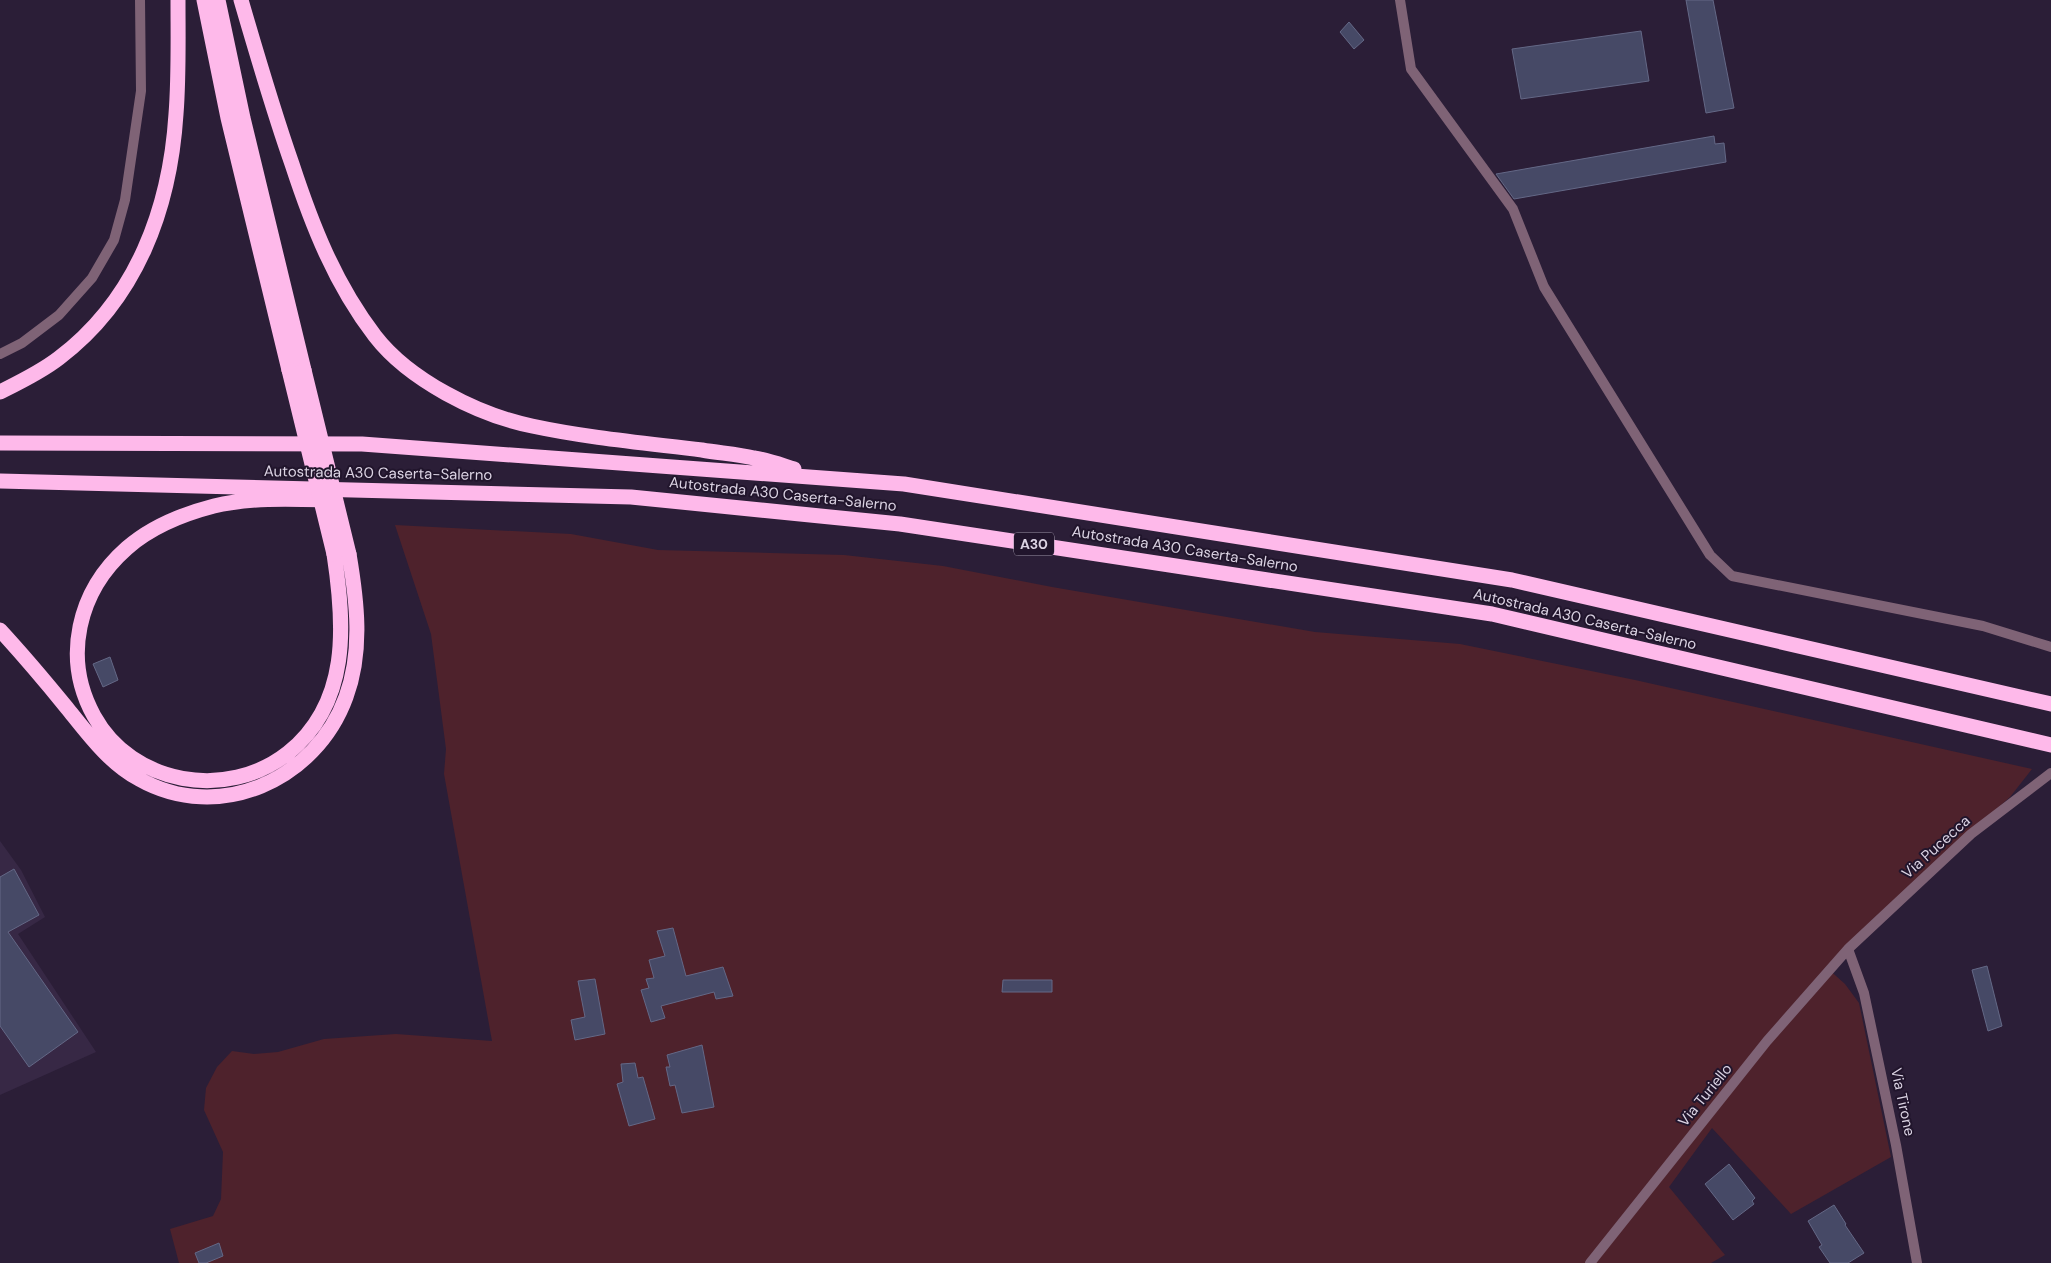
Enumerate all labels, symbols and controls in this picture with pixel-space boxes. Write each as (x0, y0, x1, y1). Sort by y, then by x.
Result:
street label: Autostrada A30 Caserta-Salerno (264, 461, 493, 485)
street label: Autostrada A30 Caserta-Salerno (668, 472, 898, 516)
street label: Autostrada A30 Caserta-Salerno (1071, 521, 1300, 577)
road number: A30 (1014, 532, 1054, 556)
street label: Autostrada A30 Caserta-Salerno (1471, 584, 1699, 654)
street label: Via Pucecca (1898, 811, 1974, 883)
street label: Via Turiello (1674, 1059, 1737, 1131)
street label: Via Tirone (1886, 1066, 1920, 1138)

